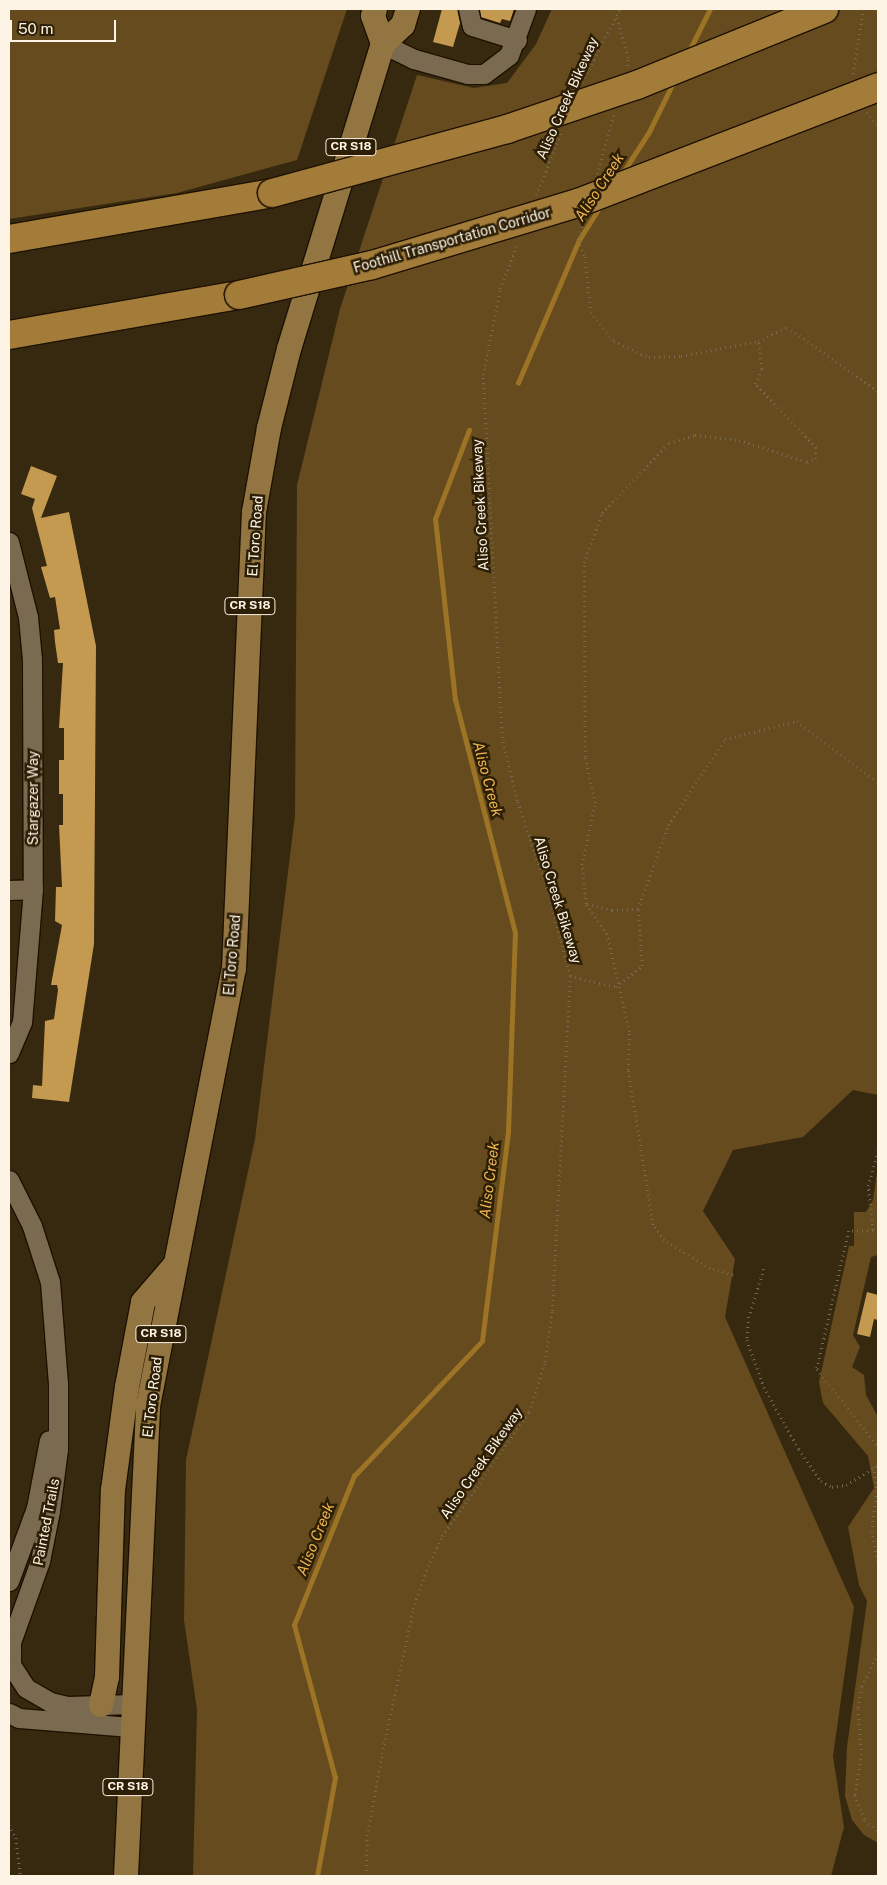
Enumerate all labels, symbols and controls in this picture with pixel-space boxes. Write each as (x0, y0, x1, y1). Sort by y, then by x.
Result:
scale bar (12, 10, 119, 42)
text: 50 m (18, 20, 53, 37)
street label: Aliso Creek Bikeway (532, 34, 602, 162)
road number: CR S18 (325, 138, 377, 156)
water label: Aliso Creek (570, 150, 628, 224)
street label: Foothill Transportation Corridor (351, 204, 553, 276)
street label: Aliso Creek Bikeway (468, 439, 492, 571)
street label: El Toro Road (244, 495, 266, 577)
road number: CR S18 (224, 596, 276, 616)
water label: Aliso Creek (469, 739, 507, 819)
street label: Stargazer Way (25, 751, 41, 845)
street label: Aliso Creek Bikeway (531, 834, 585, 966)
street label: El Toro Road (220, 914, 244, 996)
water label: Aliso Creek (475, 1141, 503, 1219)
road number: CR S18 (135, 1325, 187, 1344)
street label: El Toro Road (139, 1356, 165, 1438)
street label: Aliso Creek Bikeway (436, 1404, 526, 1522)
street label: Painted Trails (29, 1477, 63, 1567)
water label: Aliso Creek (292, 1500, 338, 1578)
road number: CR S18 (102, 1778, 154, 1796)

